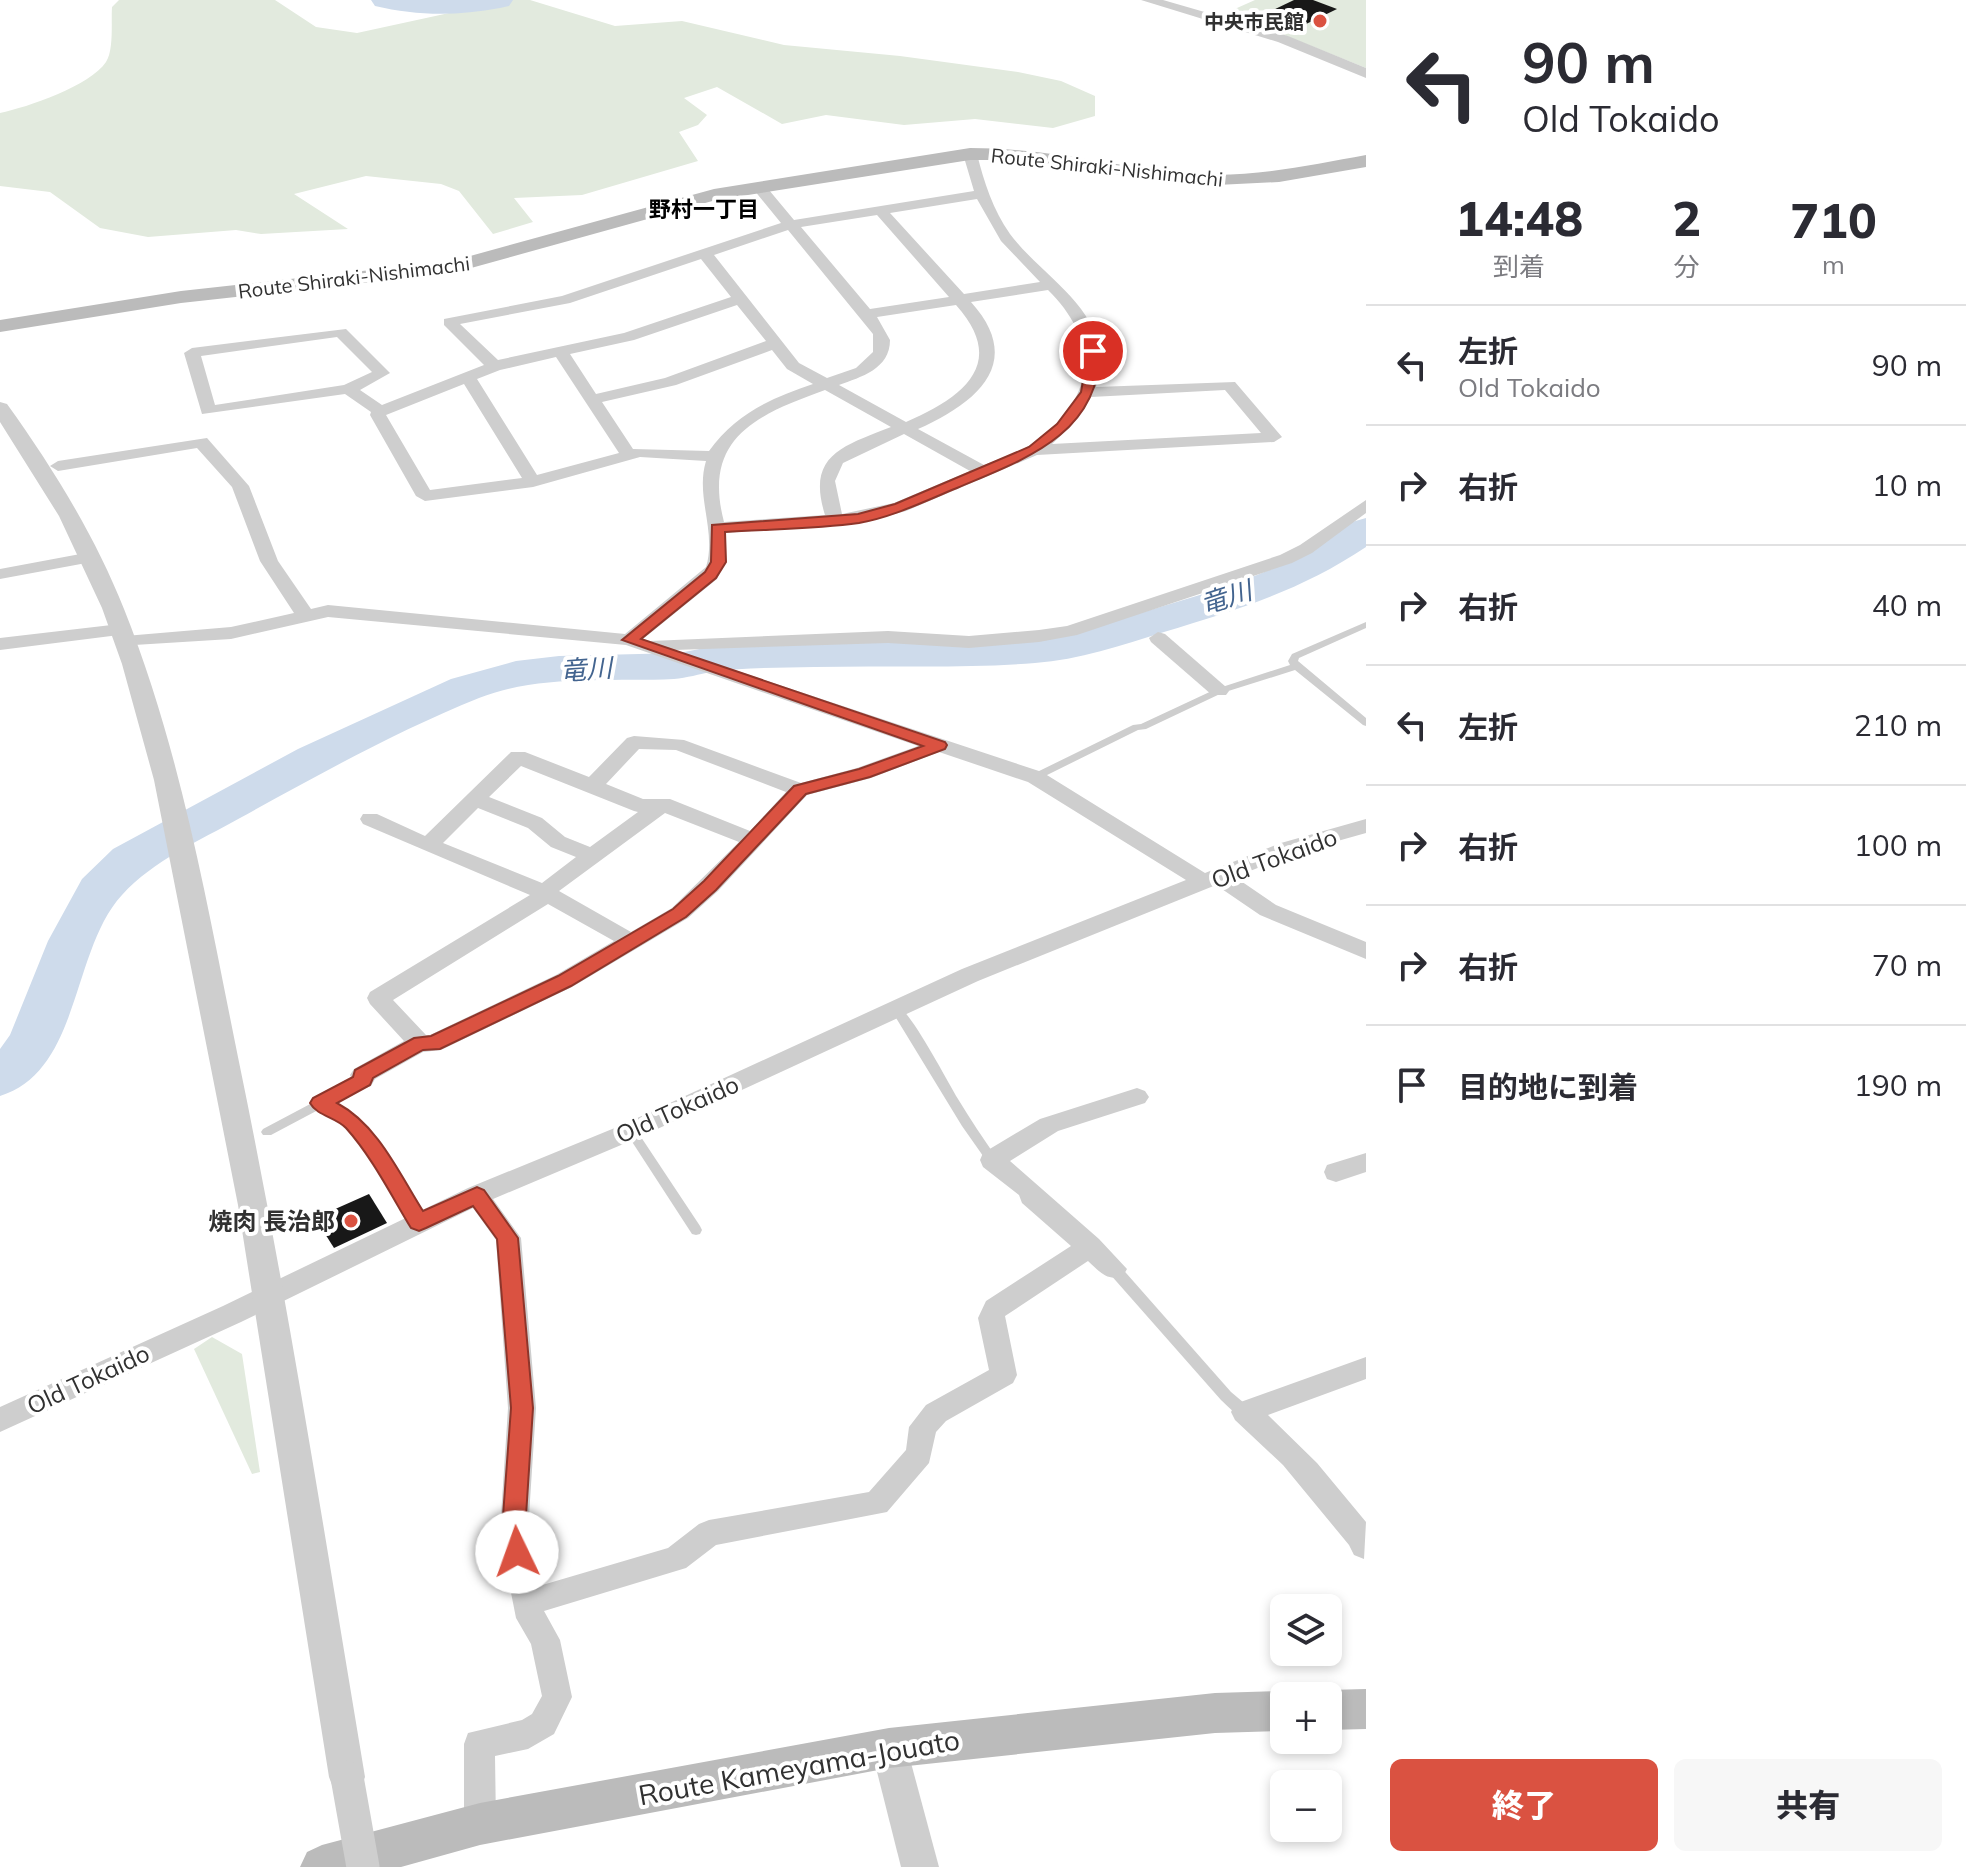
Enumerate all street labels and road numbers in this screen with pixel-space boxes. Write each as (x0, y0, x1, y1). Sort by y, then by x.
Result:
street label: Route Shiraki-Nishimachi (990, 142, 1224, 192)
street label: Route Shiraki-Nishimachi (237, 250, 471, 304)
street label: Old Tokaido (1207, 821, 1341, 895)
street label: Old Tokaido (611, 1069, 743, 1149)
street label: Old Tokaido (22, 1338, 154, 1420)
street label: Route Kameyama-Jouato (636, 1722, 962, 1812)

